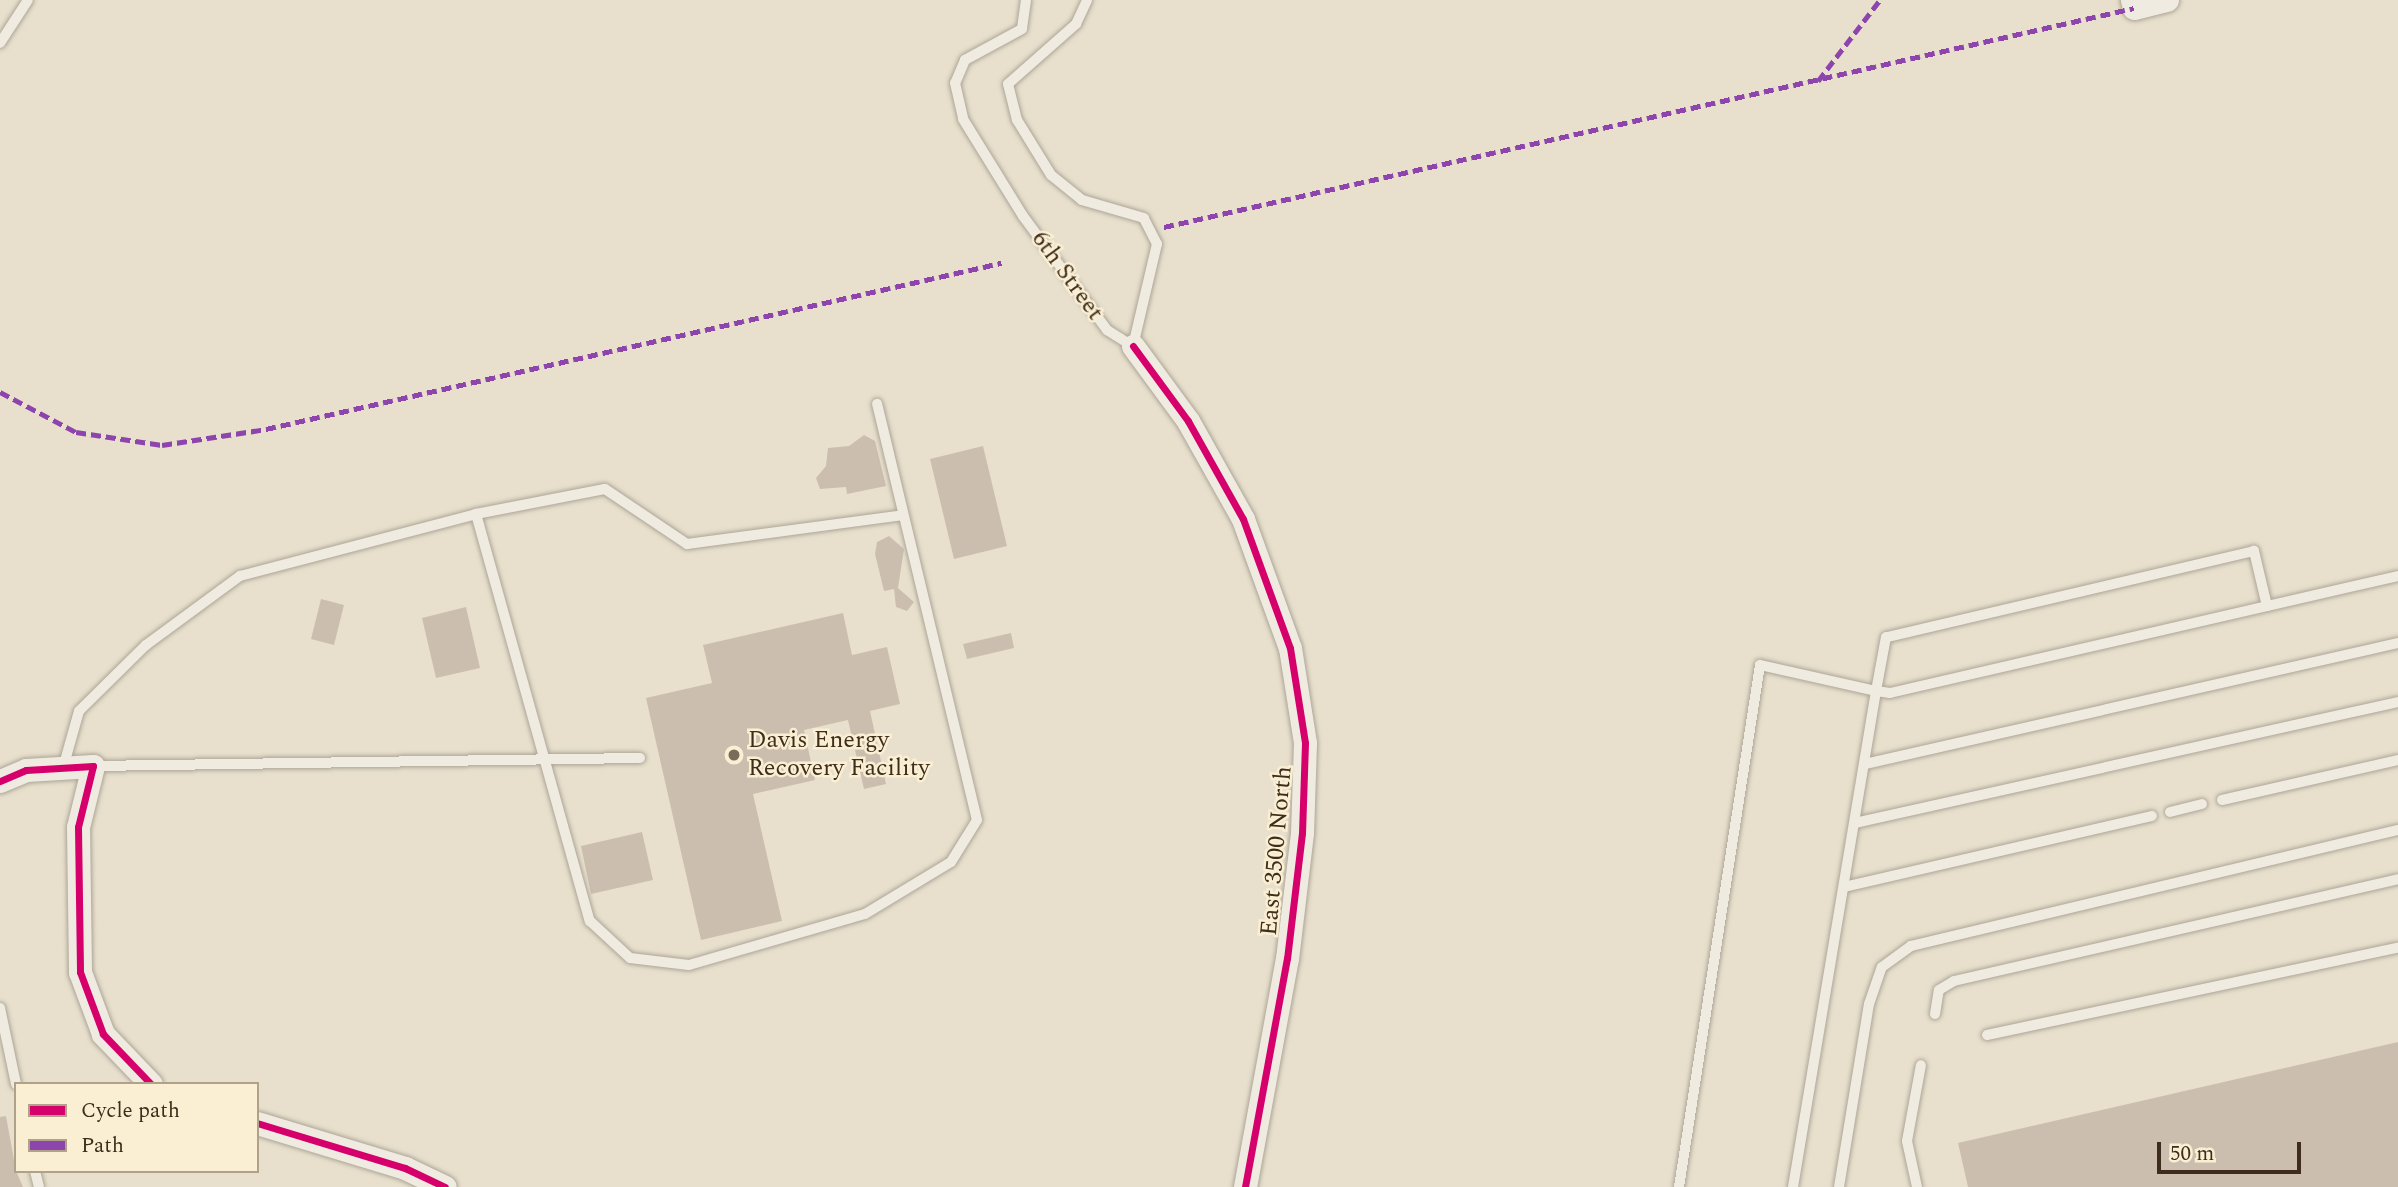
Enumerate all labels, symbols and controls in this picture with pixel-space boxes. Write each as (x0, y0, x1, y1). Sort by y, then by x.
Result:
street label: 6th Street (1025, 226, 1109, 326)
place label: Davis Energy Recovery Facility (748, 727, 930, 783)
marker: Davis Energy Recovery Facility (726, 747, 742, 763)
street label: East 3500 North (1255, 765, 1299, 937)
legend (14, 1082, 259, 1173)
text: Cycle path (81, 1095, 180, 1127)
scale bar (2160, 1128, 2304, 1172)
text: Path (81, 1130, 124, 1162)
text: 50 m (2170, 1138, 2214, 1170)

